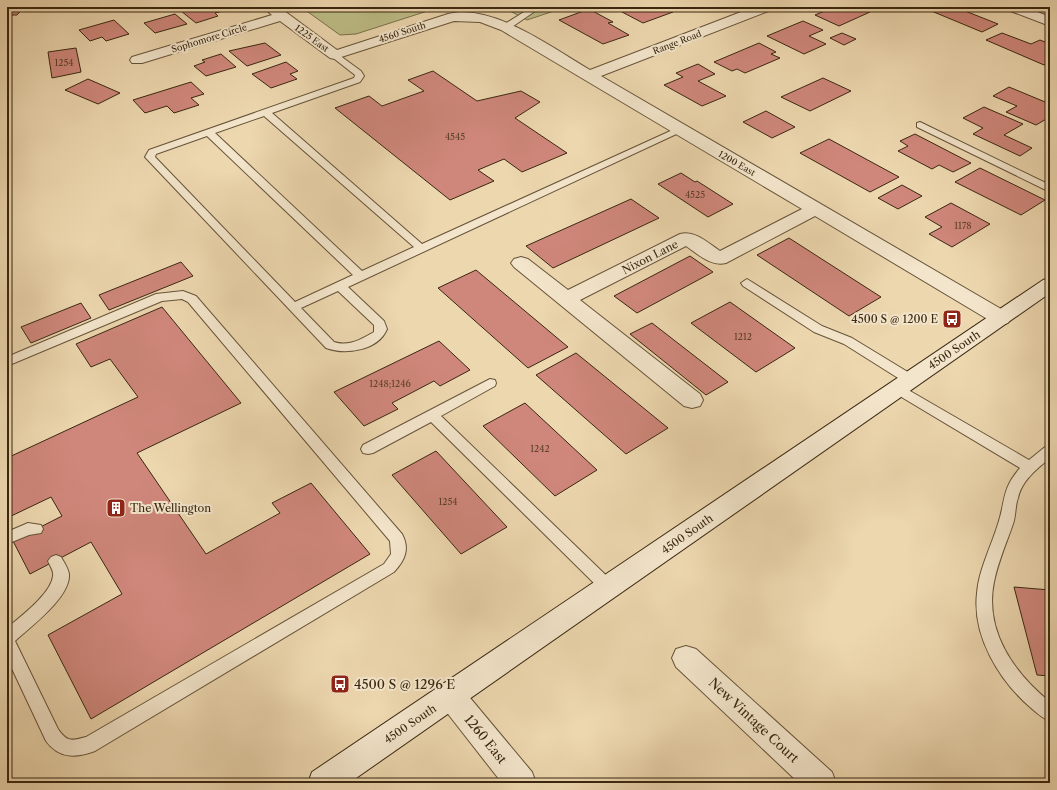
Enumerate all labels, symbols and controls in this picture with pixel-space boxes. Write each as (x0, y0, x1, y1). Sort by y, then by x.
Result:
street label: 4560 South (377, 19, 427, 45)
street label: Sophomore Circle (170, 21, 248, 55)
street label: 1225 East (293, 22, 332, 55)
street label: Range Road (651, 27, 703, 56)
house number: 1254 (54, 57, 74, 68)
house number: 4545 (445, 131, 465, 142)
street label: 1200 East (717, 148, 758, 178)
house number: 4525 (685, 189, 705, 200)
house number: 1178 (954, 220, 972, 231)
street label: Nixon Lane (620, 237, 680, 277)
bus stop icon: 4500 S @ 1200 E (941, 308, 963, 330)
place label: 4500 S @ 1200 E (851, 312, 938, 326)
street label: 4500 South (925, 327, 983, 373)
house number: 1212 (734, 331, 752, 342)
house number: 1248;1246 (369, 378, 411, 389)
house number: 1242 (530, 443, 550, 454)
house number: 1254 (438, 496, 458, 507)
building icon: The Wellington (105, 497, 127, 519)
place label: The Wellington (130, 501, 211, 515)
street label: 4500 South (658, 511, 716, 557)
bus stop icon: 4500 S @ 1296 E (329, 673, 351, 695)
street label: New Vintage Court (706, 674, 803, 766)
place label: 4500 S @ 1296 E (354, 676, 455, 692)
street label: 4500 South (381, 701, 439, 747)
street label: 1260 East (461, 711, 511, 767)

